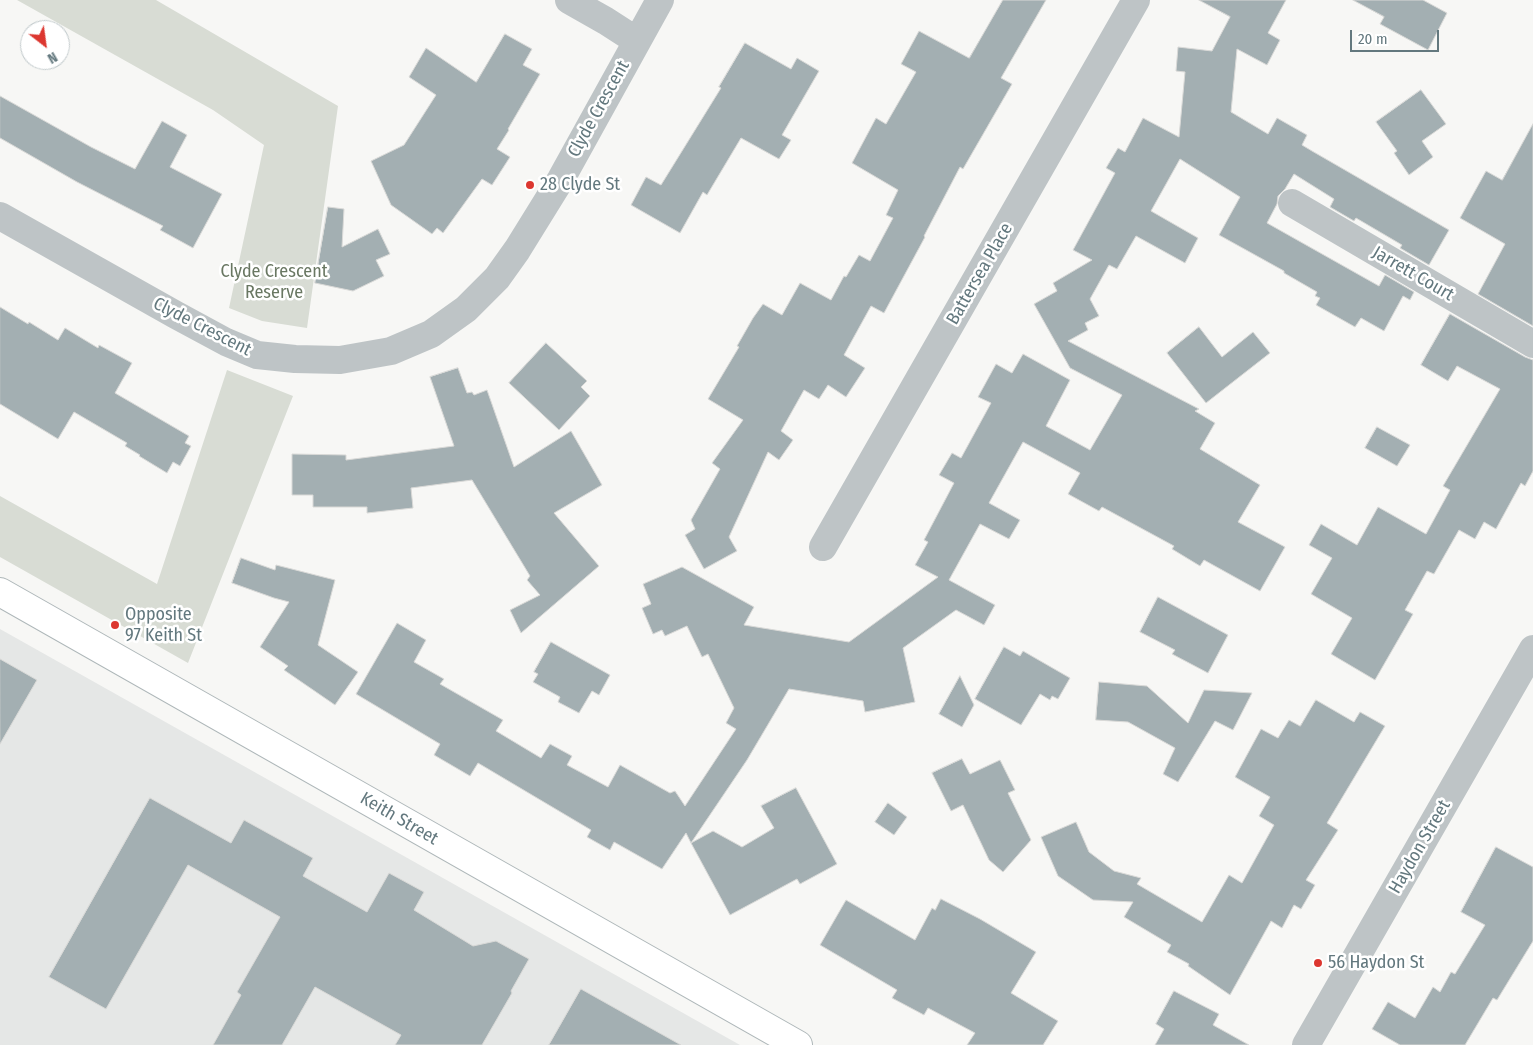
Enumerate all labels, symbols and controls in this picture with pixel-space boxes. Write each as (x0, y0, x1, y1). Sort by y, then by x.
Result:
north arrow (20, 20, 70, 70)
scale bar (1353, 20, 1442, 52)
text: 20 m (1358, 30, 1388, 48)
text: N (44, 48, 60, 67)
street label: Clyde Crescent (564, 57, 634, 161)
place label: 28 Clyde St (540, 174, 620, 196)
marker: 28 Clyde St (524, 179, 536, 191)
street label: Battersea Place (942, 219, 1018, 329)
street label: Jarrett Court (1368, 242, 1458, 306)
park label: Clyde Crescent Reserve (220, 261, 328, 304)
street label: Clyde Crescent (149, 293, 255, 361)
place label: Opposite 97 Keith St (125, 604, 202, 646)
marker: Opposite 97 Keith St (109, 619, 121, 631)
street label: Keith Street (356, 788, 442, 850)
street label: Haydon Street (1385, 796, 1455, 898)
place label: 56 Haydon St (1328, 952, 1424, 974)
marker: 56 Haydon St (1312, 957, 1324, 969)

